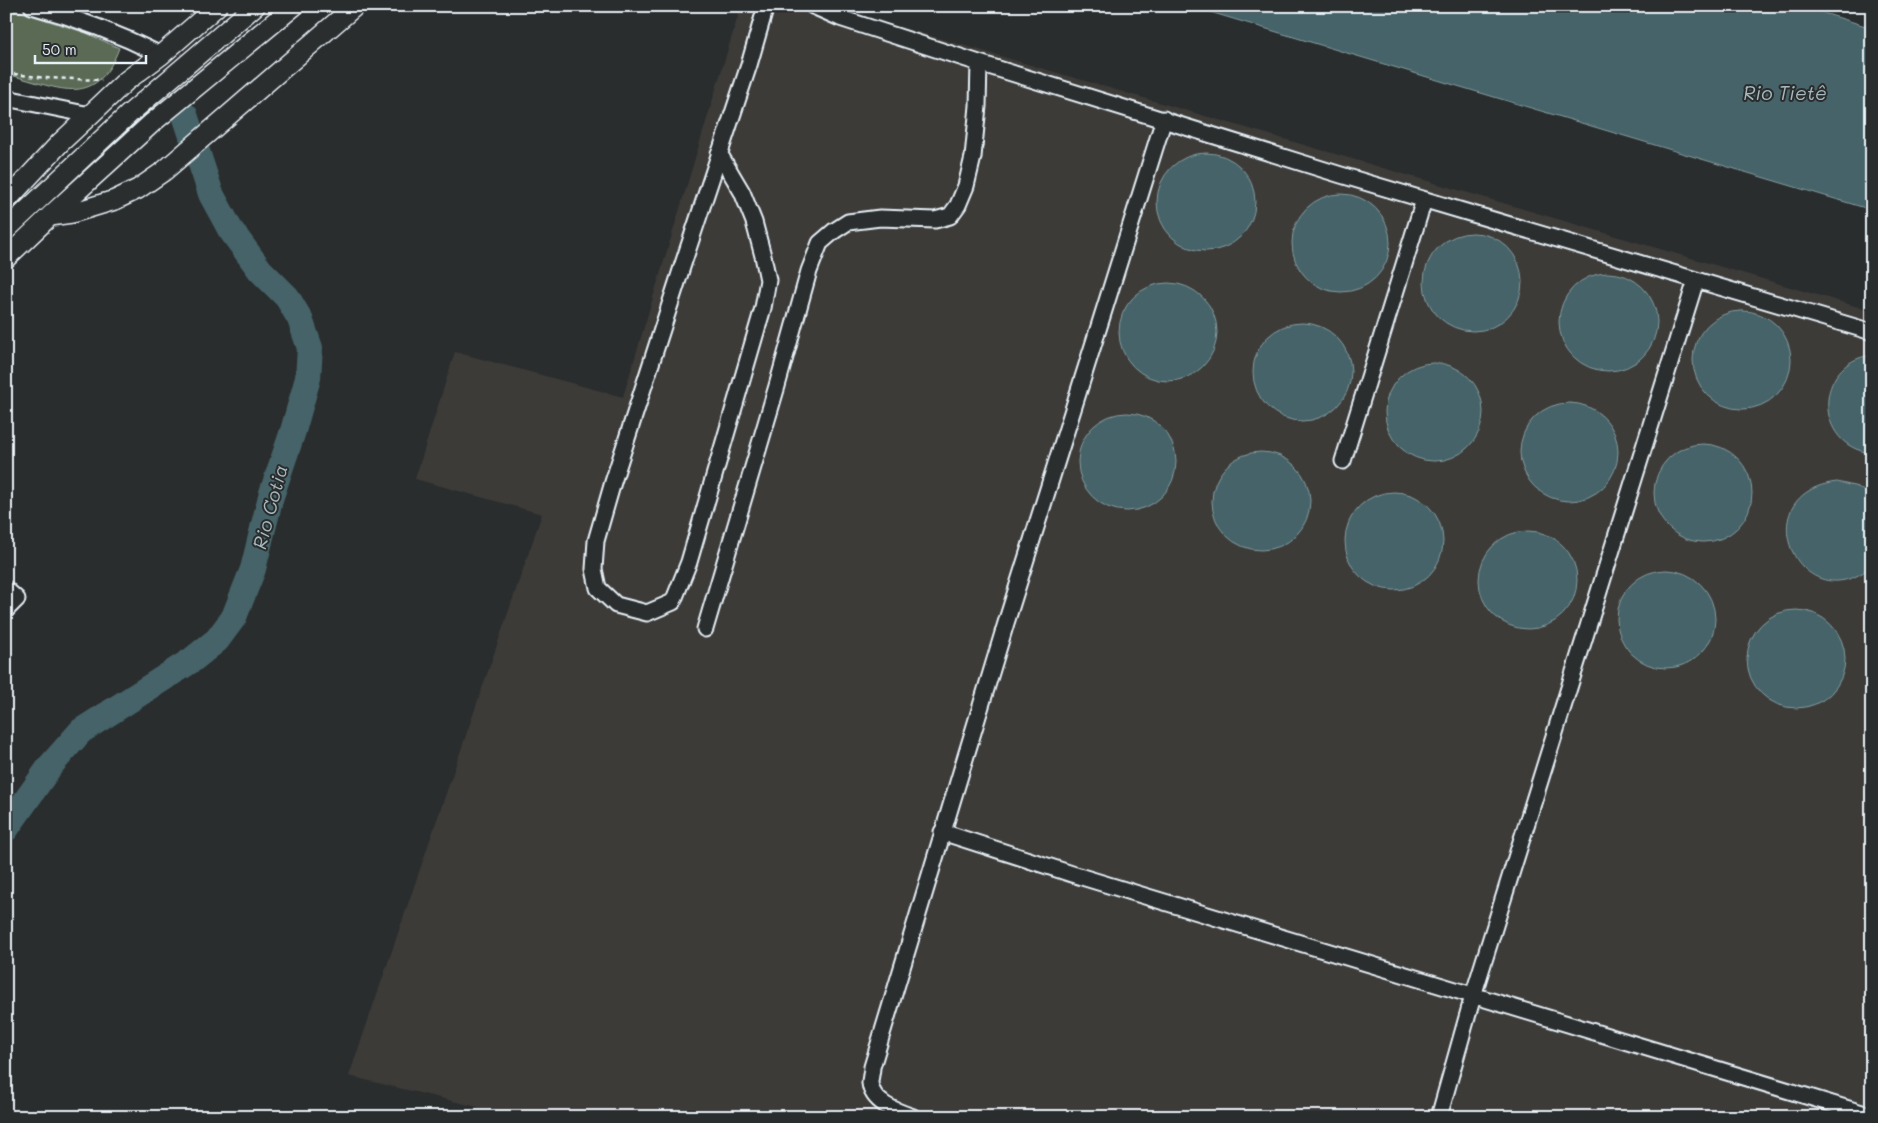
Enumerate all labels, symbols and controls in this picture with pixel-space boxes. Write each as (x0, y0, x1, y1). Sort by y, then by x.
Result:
scale bar (35, 32, 146, 64)
text: 50 m (42, 39, 77, 59)
water label: Rio Tietê (1743, 80, 1827, 105)
water label: Rio Cotia (246, 462, 293, 552)

